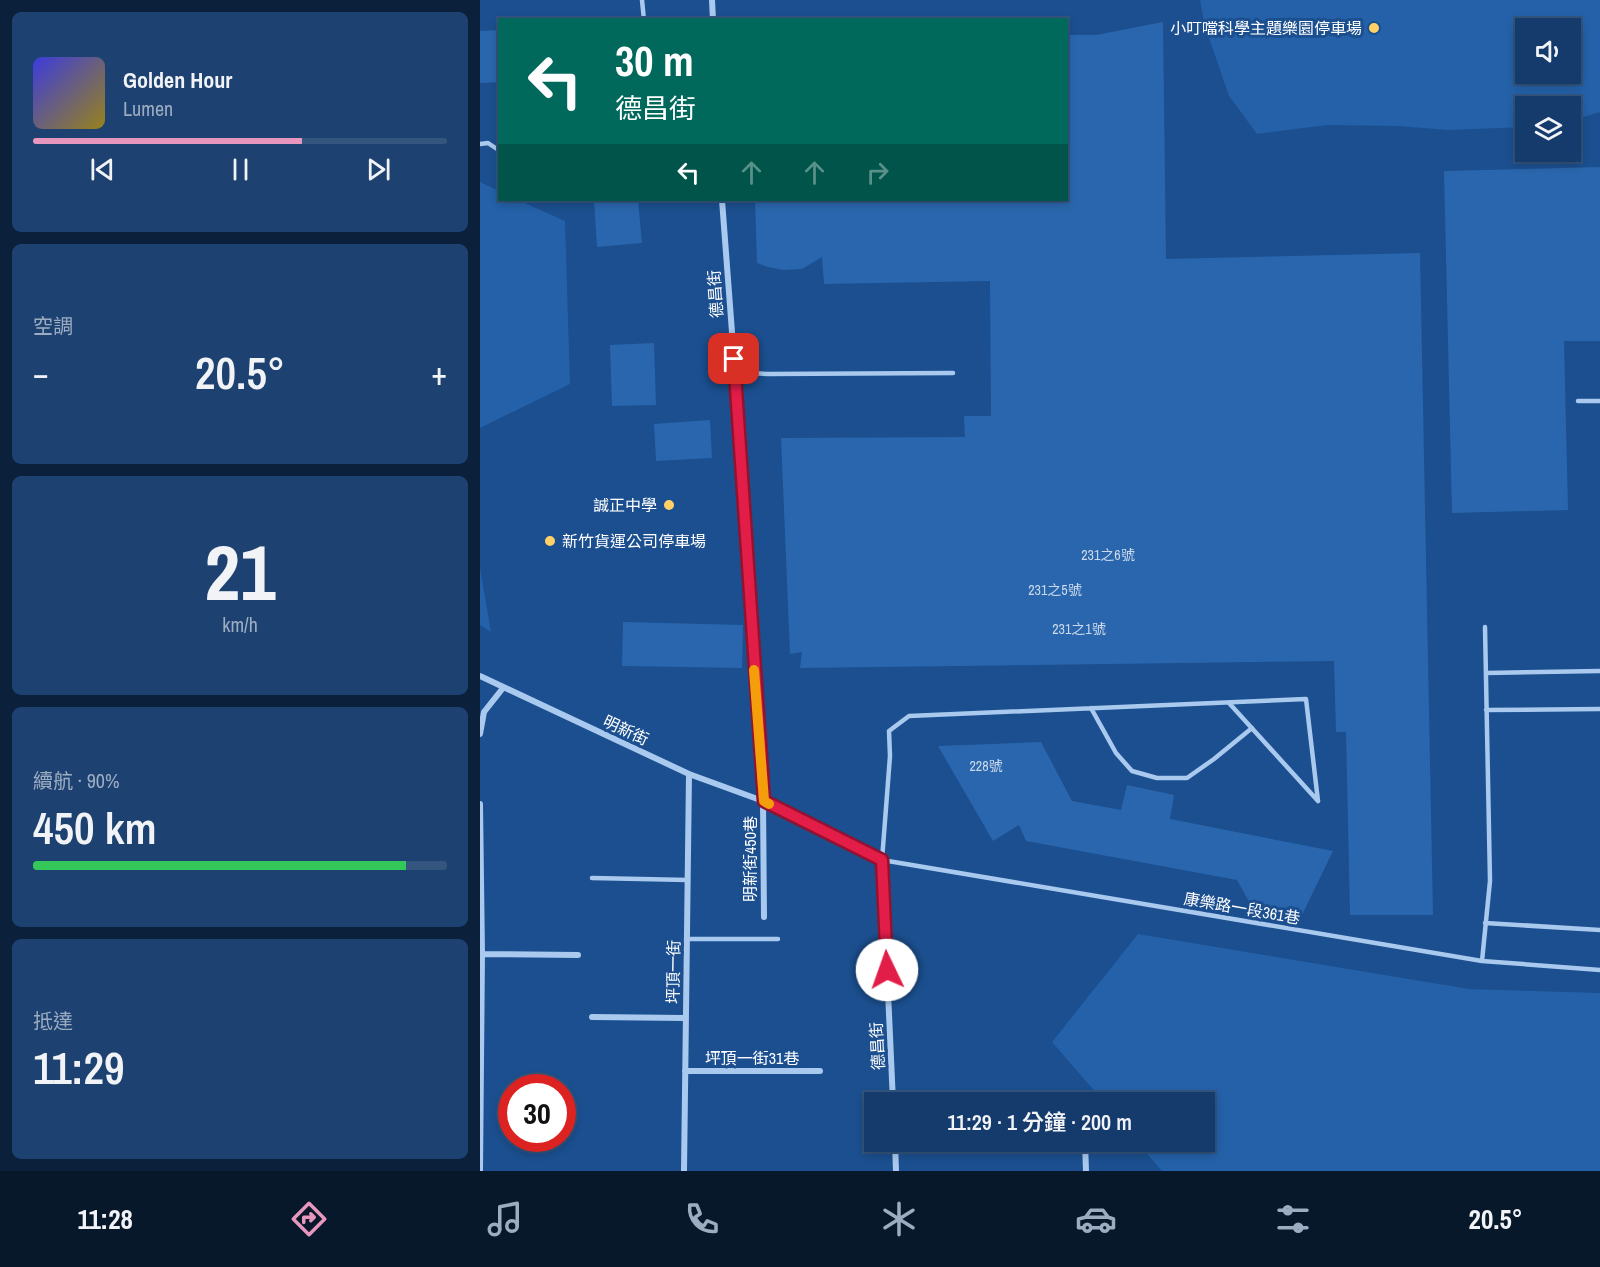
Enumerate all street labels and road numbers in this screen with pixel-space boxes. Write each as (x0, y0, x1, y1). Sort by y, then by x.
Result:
street label: 德昌街 (702, 269, 728, 319)
street label: 明新街 (600, 710, 652, 750)
street label: 明新街450巷 (739, 816, 761, 902)
street label: 康樂路一段361巷 (1182, 887, 1302, 929)
street label: 坪頂一街 (661, 940, 685, 1004)
street label: 德昌街 (865, 1021, 889, 1071)
street label: 坪頂一街31巷 (705, 1047, 799, 1069)

